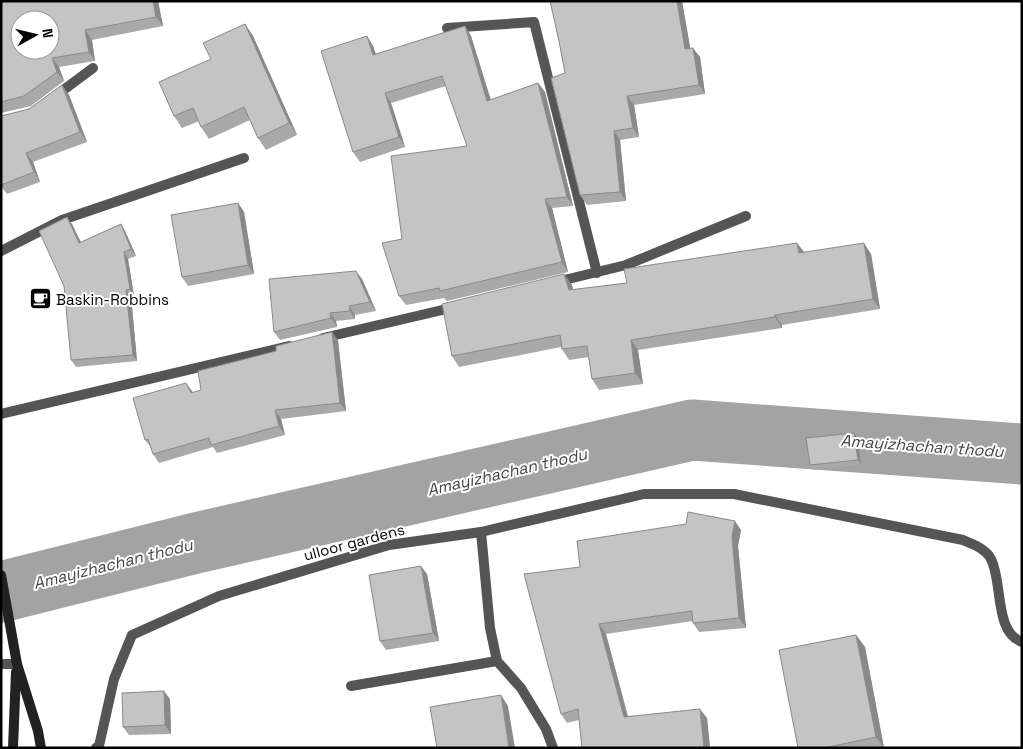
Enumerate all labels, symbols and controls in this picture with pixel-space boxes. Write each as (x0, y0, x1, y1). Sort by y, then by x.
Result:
north arrow (10, 10, 60, 60)
text: N (38, 27, 57, 39)
cafe icon: Baskin-Robbins (28, 287, 52, 311)
place label: Baskin-Robbins (56, 290, 169, 309)
water label: Amayizhachan thodu (840, 430, 1005, 462)
water label: Amayizhachan thodu (425, 443, 590, 501)
street label: ulloor gardens (301, 519, 407, 565)
water label: Amayizhachan thodu (31, 534, 196, 594)

